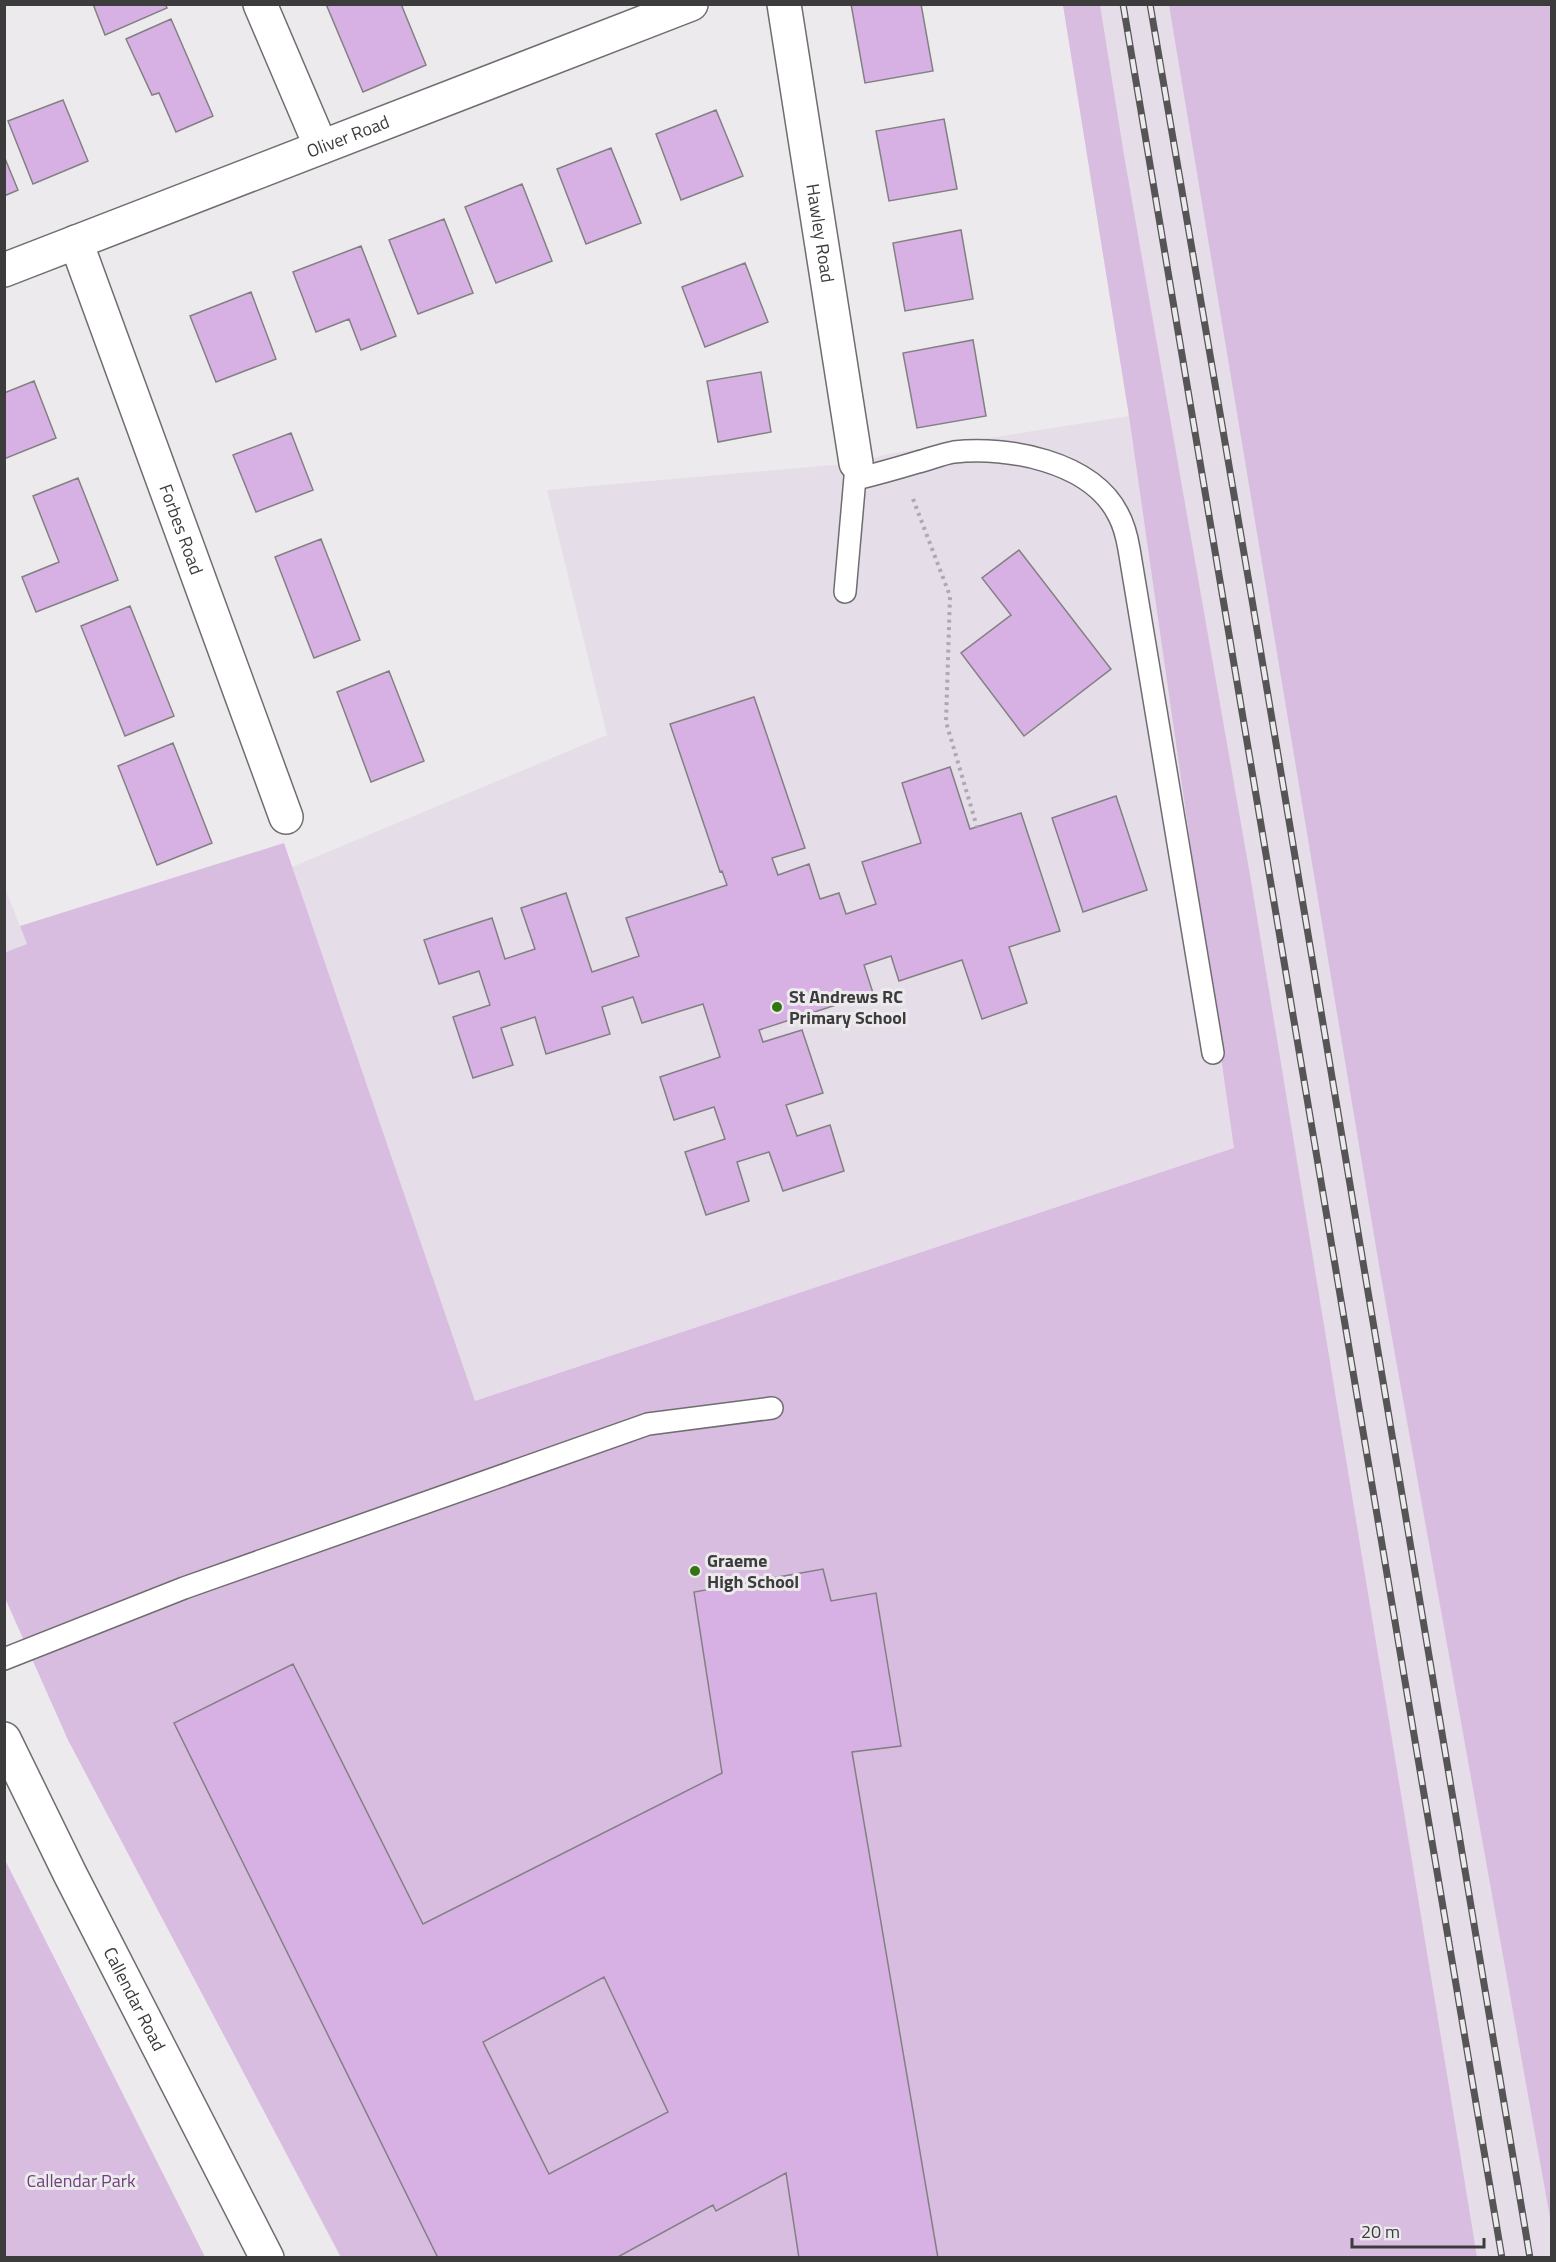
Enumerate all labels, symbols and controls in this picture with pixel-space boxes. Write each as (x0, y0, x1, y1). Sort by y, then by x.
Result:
street label: Oliver Road (303, 108, 393, 165)
street label: Hawley Road (799, 182, 842, 284)
street label: Forbes Road (152, 480, 210, 578)
place label: St Andrews RC Primary School (789, 983, 907, 1031)
marker: St Andrews RC Primary School (770, 1000, 784, 1014)
place label: Graeme High School (707, 1547, 799, 1595)
marker: Graeme High School (688, 1564, 702, 1578)
street label: Callendar Road (97, 1942, 173, 2056)
park label: Callendar Park (26, 2167, 136, 2194)
scale bar (1352, 2211, 1484, 2249)
text: 20 m (1361, 2218, 1400, 2245)

